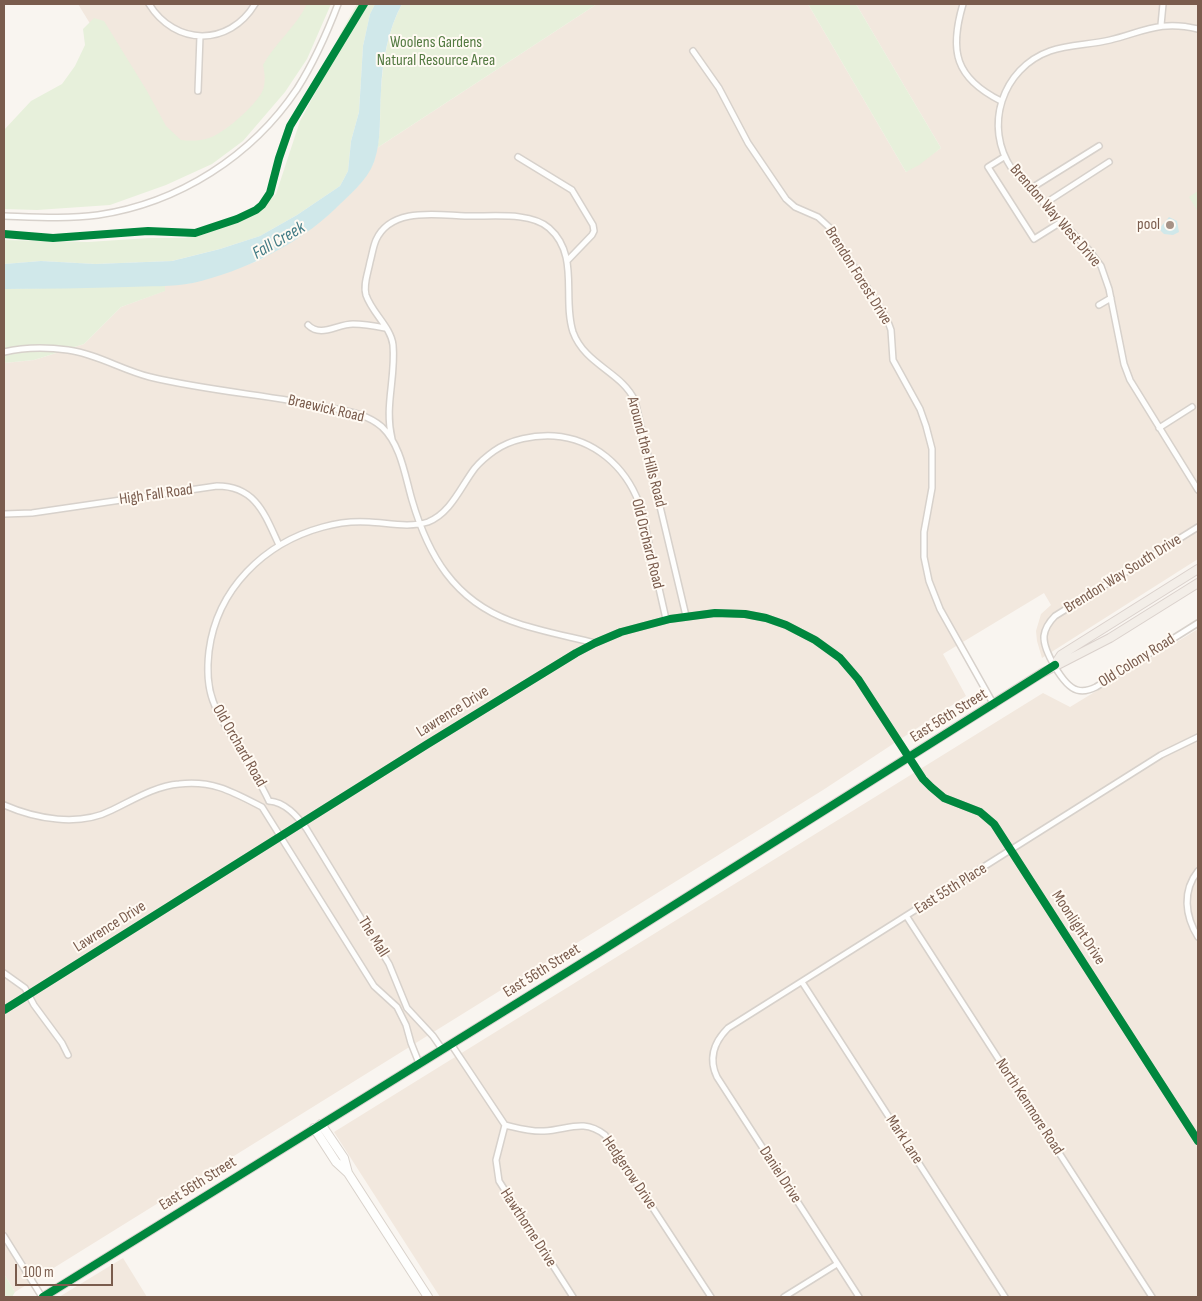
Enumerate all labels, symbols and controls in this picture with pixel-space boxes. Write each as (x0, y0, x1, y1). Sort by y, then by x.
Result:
park label: Woolens Gardens Natural Resource Area (377, 33, 495, 71)
street label: Brendon Way West Drive (1005, 161, 1105, 271)
place label: pool (1137, 215, 1160, 235)
water label: Fall Creek (249, 217, 309, 265)
marker: pool (1164, 219, 1176, 231)
street label: Brendon Forest Drive (820, 224, 896, 328)
street label: Braewick Road (286, 391, 366, 427)
street label: Around the Hills Road (622, 395, 670, 509)
street label: High Fall Road (118, 480, 194, 510)
street label: Old Orchard Road (627, 497, 667, 591)
street label: Brendon Way South Drive (1061, 530, 1185, 618)
street label: Old Colony Road (1095, 630, 1179, 692)
street label: Lawrence Drive (413, 682, 493, 742)
street label: East 56th Street (907, 685, 991, 747)
street label: Old Orchard Road (208, 701, 270, 791)
street label: East 55th Place (911, 859, 991, 919)
street label: Moonlight Drive (1047, 887, 1109, 969)
street label: Lawrence Drive (70, 897, 150, 957)
street label: The Mall (353, 913, 393, 961)
street label: East 56th Street (500, 940, 584, 1002)
street label: North Kenmore Road (991, 1055, 1067, 1159)
street label: Mark Lane (881, 1112, 927, 1168)
street label: Hedgerow Drive (597, 1133, 661, 1213)
street label: Daniel Drive (755, 1143, 805, 1207)
street label: East 56th Street (156, 1153, 240, 1215)
street label: Hawthorne Drive (495, 1185, 561, 1271)
scale bar (18, 1254, 115, 1286)
text: 100 m (23, 1263, 54, 1282)

